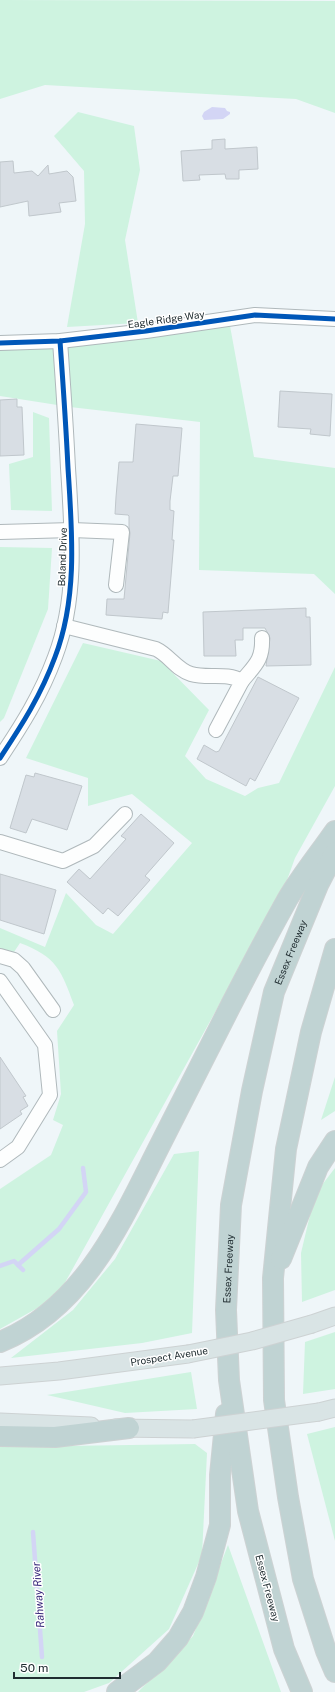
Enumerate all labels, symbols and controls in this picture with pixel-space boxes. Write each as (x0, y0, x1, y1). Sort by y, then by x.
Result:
street label: Eagle Ridge Way (127, 308, 206, 330)
street label: Boland Drive (55, 527, 69, 587)
street label: Essex Freeway (272, 917, 309, 987)
street label: Essex Freeway (220, 1233, 236, 1304)
street label: Prospect Avenue (129, 1344, 209, 1368)
street label: Essex Freeway (253, 1553, 283, 1624)
water label: Rahway River (30, 1561, 46, 1628)
scale bar (14, 1654, 120, 1680)
text: 50 m (20, 1661, 48, 1675)

